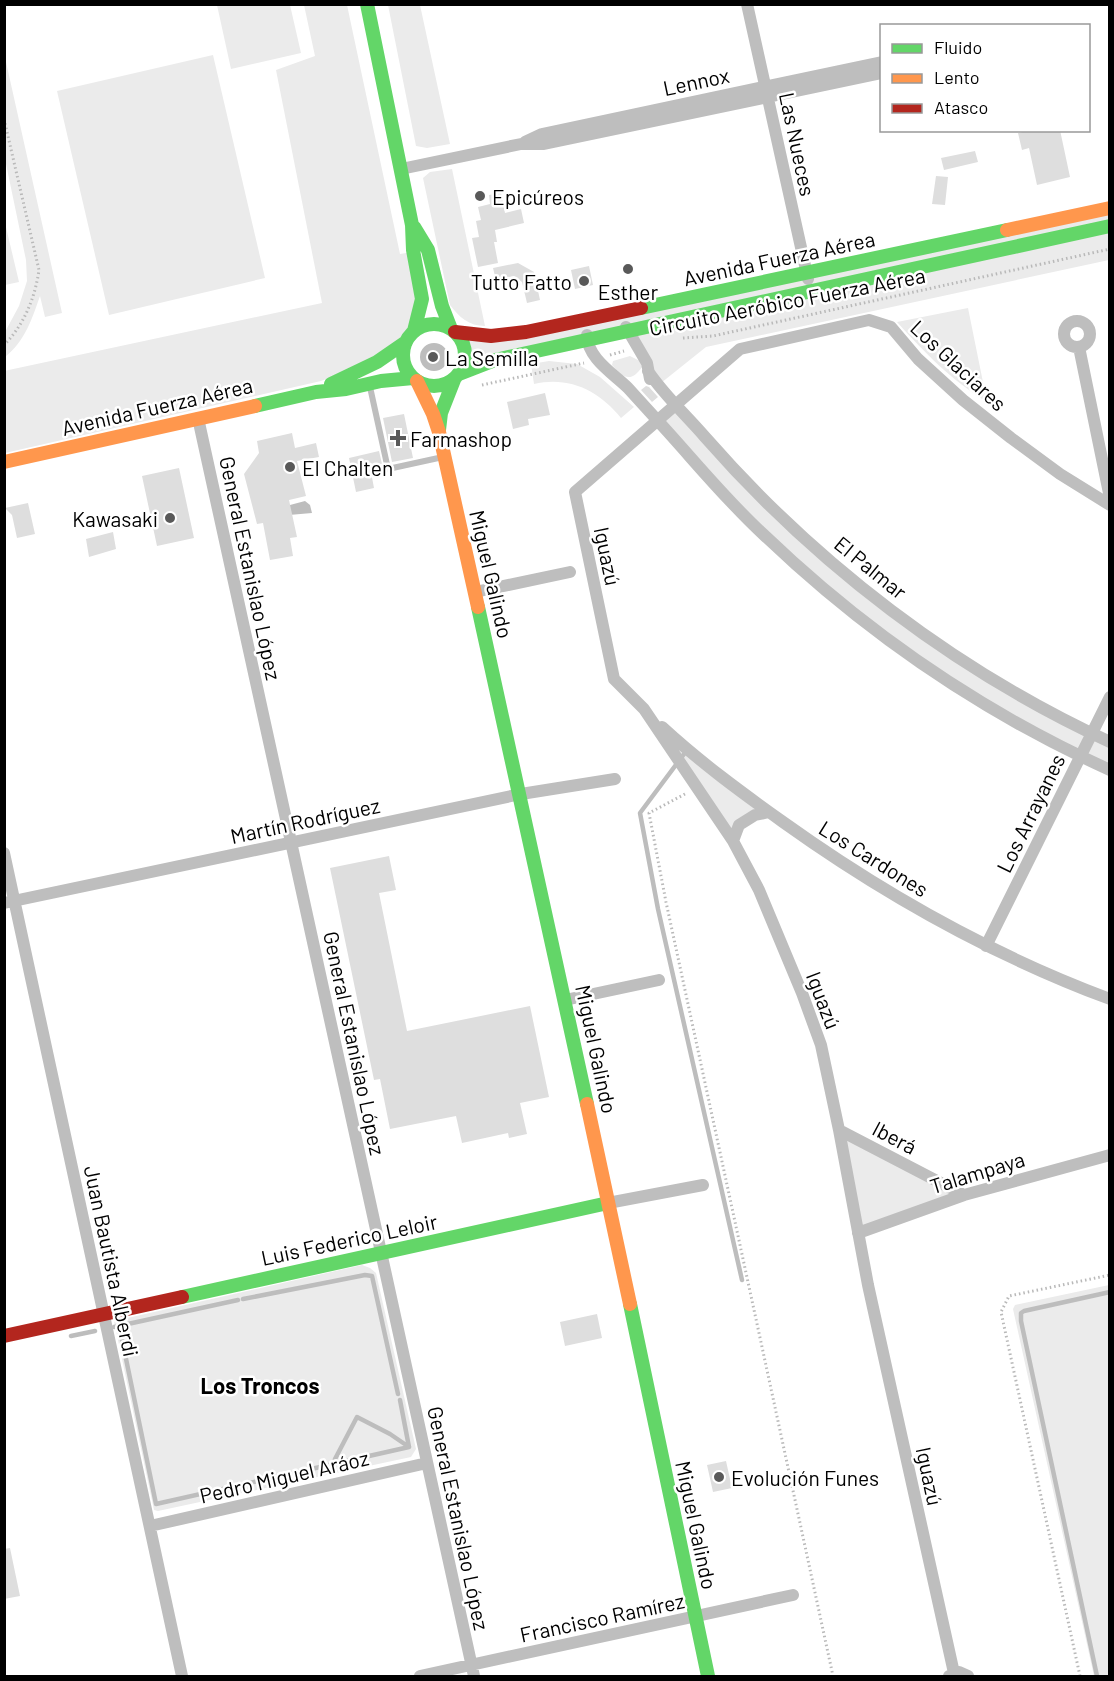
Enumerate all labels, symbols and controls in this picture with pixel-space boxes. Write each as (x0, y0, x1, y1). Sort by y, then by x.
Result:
legend (880, 24, 1090, 132)
text: Fluido (934, 36, 982, 58)
street label: Lennox (661, 62, 731, 100)
text: Lento (934, 66, 980, 88)
street label: Las Nueces (775, 90, 821, 198)
text: Atasco (934, 96, 988, 118)
place label: Epicúreos (492, 184, 584, 209)
marker: Epicúreos (473, 189, 487, 203)
street label: Avenida Fuerza Aérea (681, 225, 877, 291)
marker: Esther (621, 262, 635, 276)
street label: Circuito Aeróbico Fuerza Aérea (647, 262, 927, 340)
place label: Tutto Fatto (471, 269, 572, 294)
marker: Tutto Fatto (577, 274, 591, 288)
place label: Esther (598, 279, 659, 304)
street label: Los Glaciares (906, 314, 1012, 416)
place label: La Semilla (445, 345, 538, 370)
marker: La Semilla (426, 350, 440, 364)
street label: Avenida Fuerza Aérea (59, 372, 255, 440)
place label: Farmashop (410, 426, 512, 451)
marker: Farmashop (391, 431, 405, 445)
street label: General Estanislao López (215, 454, 287, 682)
place label: El Chalten (302, 455, 393, 480)
marker: El Chalten (283, 460, 297, 474)
place label: Kawasaki (72, 506, 158, 531)
street label: Miguel Galindo (465, 507, 519, 641)
marker: Kawasaki (163, 511, 177, 525)
street label: Iguazú (590, 524, 626, 588)
street label: El Palmar (830, 530, 912, 604)
street label: Los Arrayanes (991, 750, 1069, 876)
street label: Martín Rodríguez (228, 792, 382, 848)
street label: Los Cardones (815, 815, 933, 901)
street label: General Estanislao López (319, 929, 391, 1157)
street label: Iguazú (802, 968, 846, 1032)
street label: Miguel Galindo (571, 982, 623, 1116)
street label: Iberá (869, 1115, 921, 1159)
street label: Talampaya (927, 1146, 1027, 1198)
street label: Juan Bautista Alberdi (80, 1163, 144, 1359)
street label: Luis Federico Leloir (259, 1208, 440, 1270)
district label: Los Troncos (200, 1372, 320, 1398)
street label: General Estanislao López (423, 1404, 495, 1632)
street label: Pedro Miguel Aráoz (197, 1444, 371, 1508)
street label: Iguazú (912, 1444, 948, 1508)
street label: Miguel Galindo (671, 1458, 723, 1592)
place label: Evolución Funes (731, 1465, 879, 1490)
marker: Evolución Funes (712, 1470, 726, 1484)
street label: Francisco Ramírez (517, 1587, 687, 1647)

